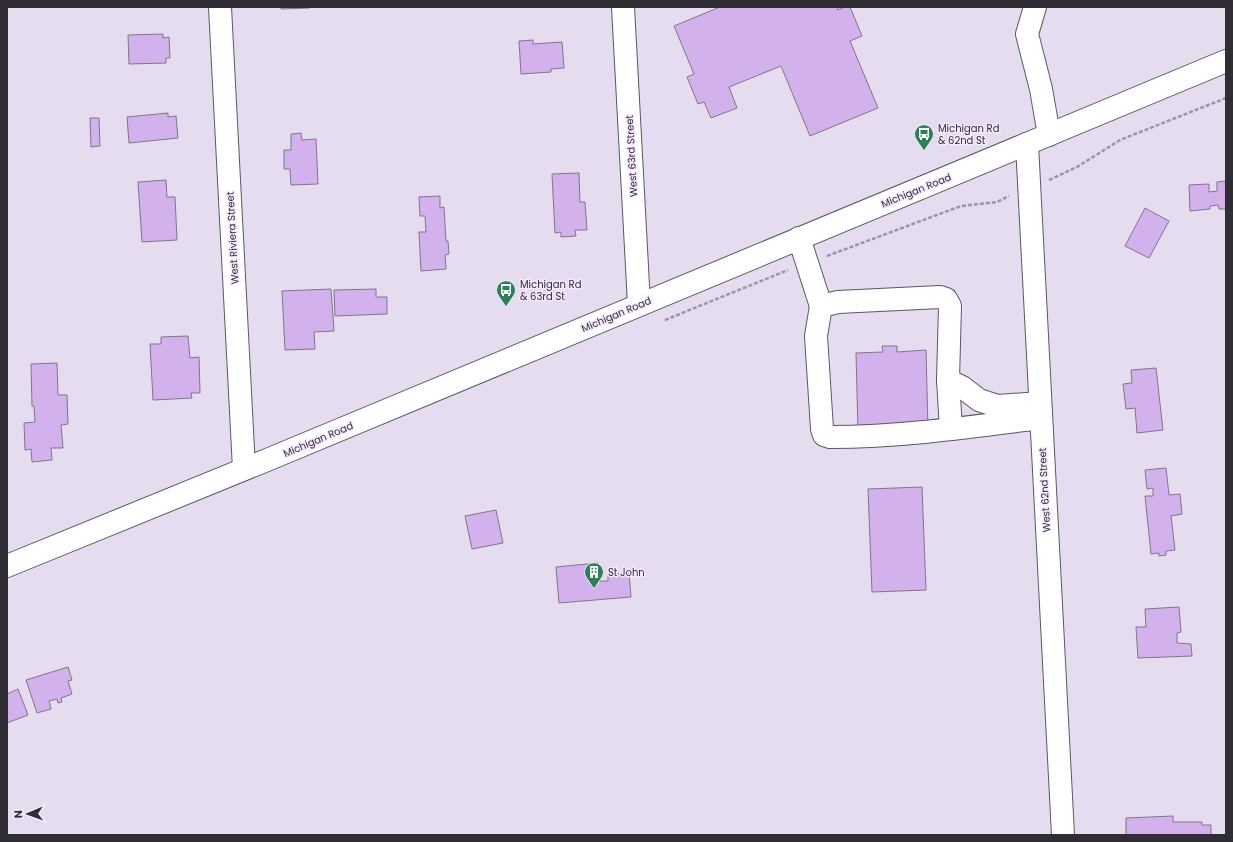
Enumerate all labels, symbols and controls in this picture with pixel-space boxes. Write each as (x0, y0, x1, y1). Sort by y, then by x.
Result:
street label: West 63rd Street (622, 114, 641, 197)
place label: Michigan Rd & 62nd St (938, 121, 999, 148)
bus stop icon: Michigan Rd & 62nd St (913, 123, 935, 151)
street label: Michigan Road (879, 170, 954, 211)
street label: West Riviera Street (223, 191, 242, 285)
place label: Michigan Rd & 63rd St (520, 277, 581, 304)
bus stop icon: Michigan Rd & 63rd St (495, 279, 517, 307)
street label: Michigan Road (579, 293, 653, 336)
street label: Michigan Road (281, 418, 355, 461)
street label: West 62nd Street (1035, 447, 1054, 533)
building icon: St John (583, 561, 605, 589)
place label: St John (608, 565, 645, 580)
north arrow (8, 794, 48, 834)
text: N (10, 810, 26, 819)

